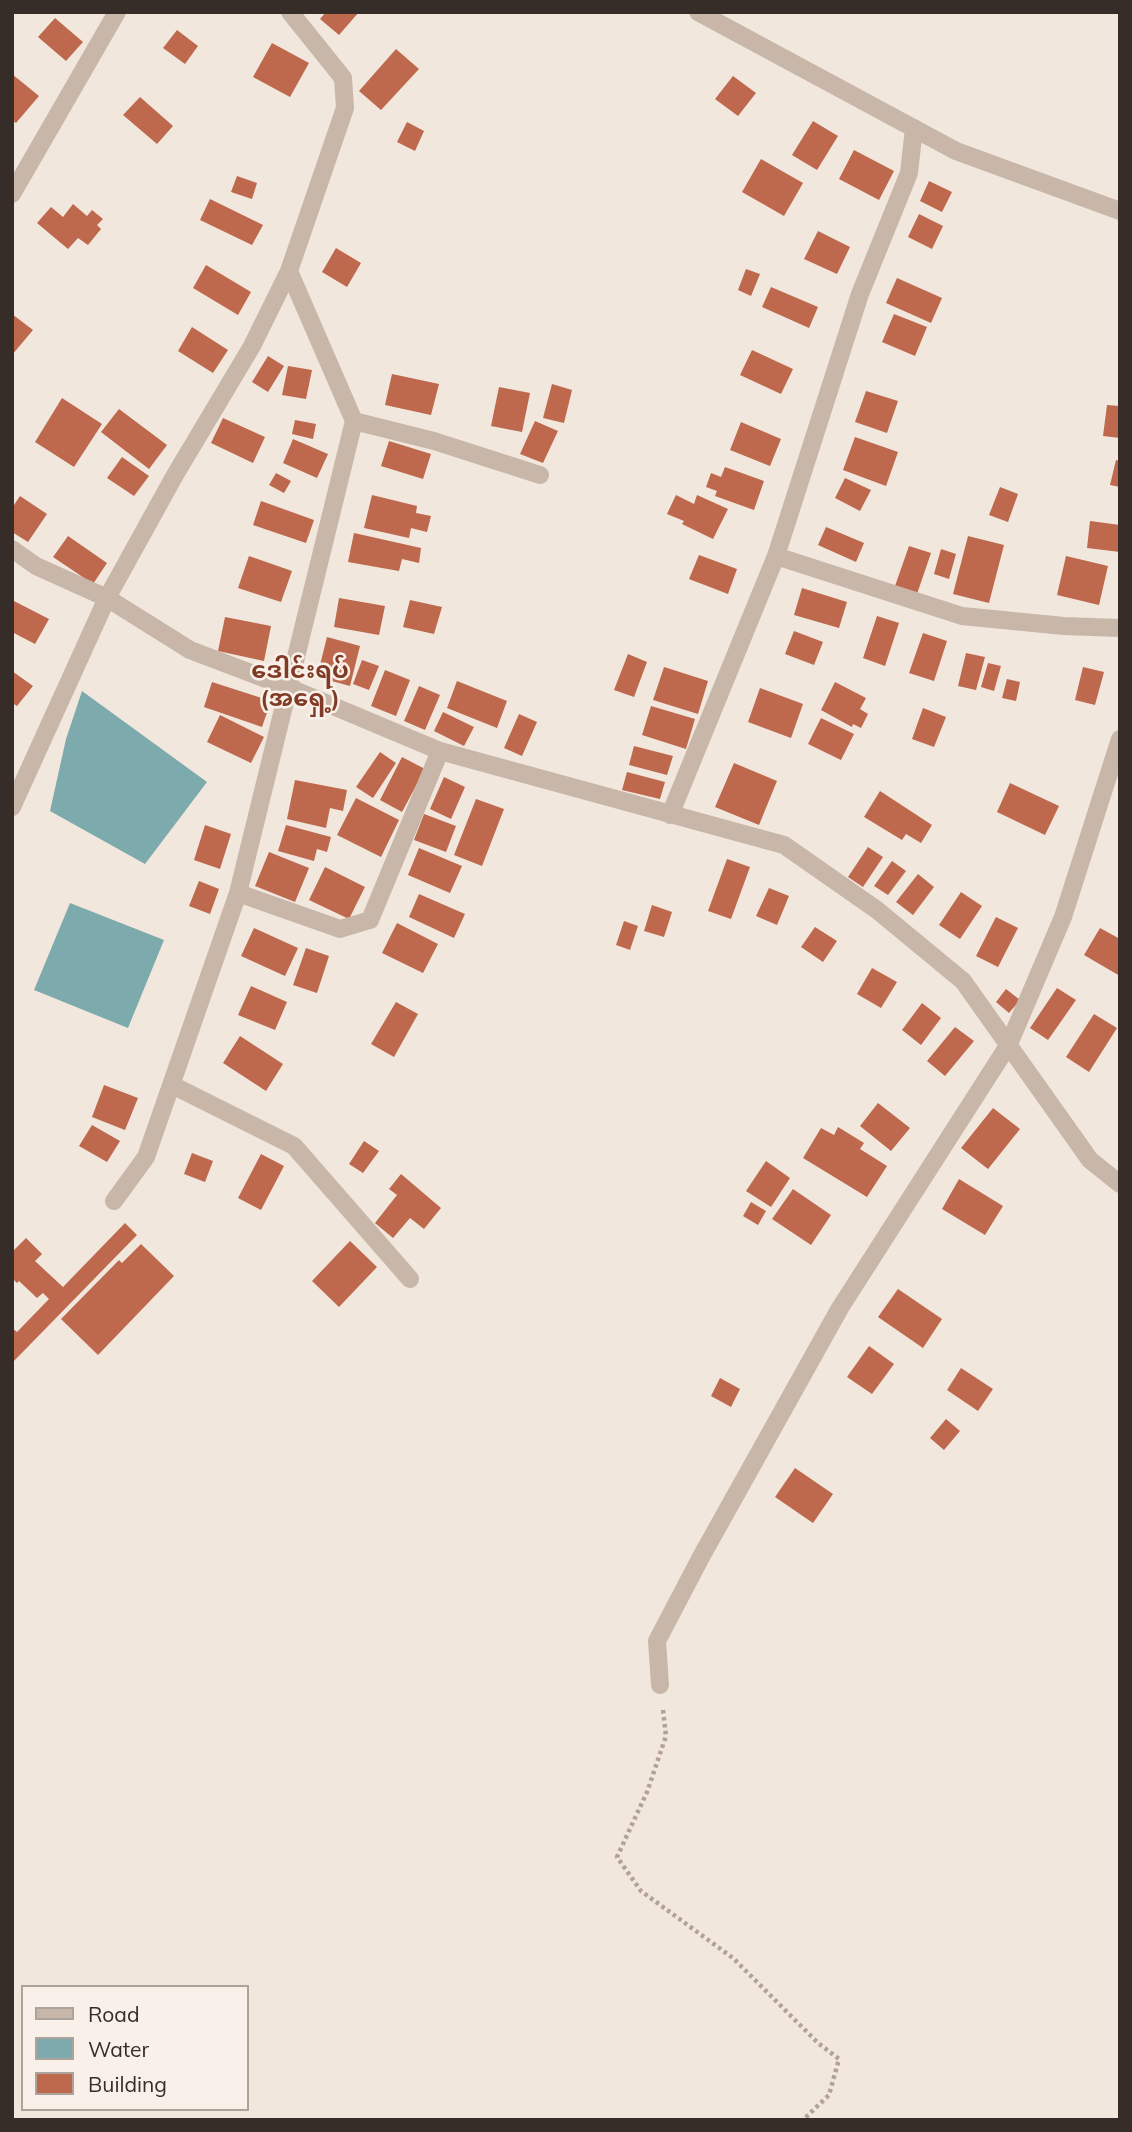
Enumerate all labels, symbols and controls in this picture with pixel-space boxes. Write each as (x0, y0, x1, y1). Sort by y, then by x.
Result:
district label: ဒေါင်းရပ် (အရှေ့) (251, 657, 349, 713)
legend (21, 1985, 248, 2111)
text: Road (88, 2001, 139, 2027)
text: Water (88, 2036, 149, 2062)
text: Building (88, 2071, 167, 2097)

